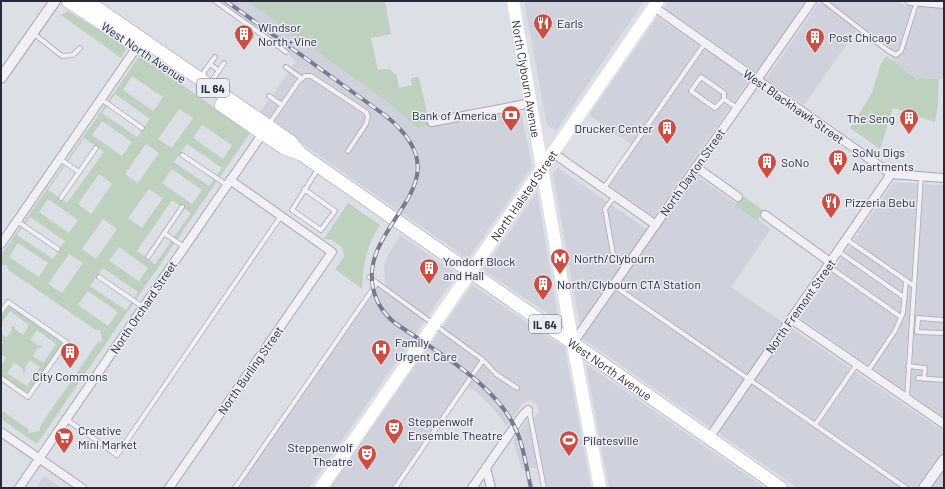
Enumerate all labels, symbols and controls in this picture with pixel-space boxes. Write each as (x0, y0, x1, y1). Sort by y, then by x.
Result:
restaurant icon: Earls (532, 12, 554, 40)
place label: Earls (557, 16, 584, 30)
street label: West North Avenue (99, 18, 189, 86)
street label: North Clybourn Avenue (509, 19, 544, 139)
place label: Windsor North+Vine (258, 20, 317, 48)
building icon: Windsor North+Vine (233, 23, 255, 51)
building icon: Post Chicago (804, 26, 826, 54)
place label: Post Chicago (829, 30, 897, 44)
street label: West Blackhawk Street (741, 66, 847, 146)
road number: IL 64 (197, 79, 229, 97)
bank icon: Bank of America (500, 104, 522, 132)
building icon: The Seng (898, 107, 920, 135)
place label: Bank of America (412, 108, 497, 122)
place label: The Seng (847, 111, 895, 125)
building icon: Drucker Center (656, 117, 678, 145)
place label: Drucker Center (575, 121, 654, 135)
street label: North Dayton Street (657, 126, 727, 218)
place label: SoNu Digs Apartments (852, 145, 914, 173)
street label: North Halsted Street (487, 147, 560, 243)
building icon: SoNu Digs Apartments (827, 148, 849, 176)
building icon: SoNo (756, 151, 778, 179)
place label: SoNo (781, 155, 809, 169)
restaurant icon: Pizzeria Bebu (820, 191, 842, 219)
place label: Pizzeria Bebu (845, 195, 915, 209)
metro station icon: North/Clybourn (549, 247, 571, 275)
place label: North/Clybourn (574, 251, 655, 265)
place label: Yondorf Block and Hall (443, 254, 515, 282)
street label: North Fremont Street (762, 256, 838, 356)
building icon: Yondorf Block and Hall (418, 257, 440, 285)
street label: North Orchard Street (107, 258, 179, 356)
building icon: North/Clybourn CTA Station (532, 273, 554, 301)
place label: North/Clybourn CTA Station (557, 277, 701, 291)
road number: IL 64 (529, 315, 561, 333)
street label: North Burling Street (214, 323, 286, 417)
place label: Family Urgent Care (395, 335, 457, 363)
street label: West North Avenue (565, 335, 655, 403)
hospital icon: Family Urgent Care (370, 338, 392, 366)
building icon: City Commons (59, 341, 81, 369)
place label: City Commons (32, 369, 108, 383)
place label: Steppenwolf Ensemble Theatre (408, 414, 503, 442)
theatre icon: Steppenwolf Ensemble Theatre (383, 417, 405, 445)
place label: Creative Mini Market (78, 423, 137, 451)
supermarket icon: Creative Mini Market (53, 426, 75, 454)
sports icon: Pilatesville (558, 429, 580, 457)
place label: Pilatesville (583, 433, 639, 447)
place label: Steppenwolf Theatre (287, 440, 353, 468)
theatre icon: Steppenwolf Theatre (356, 443, 378, 471)

